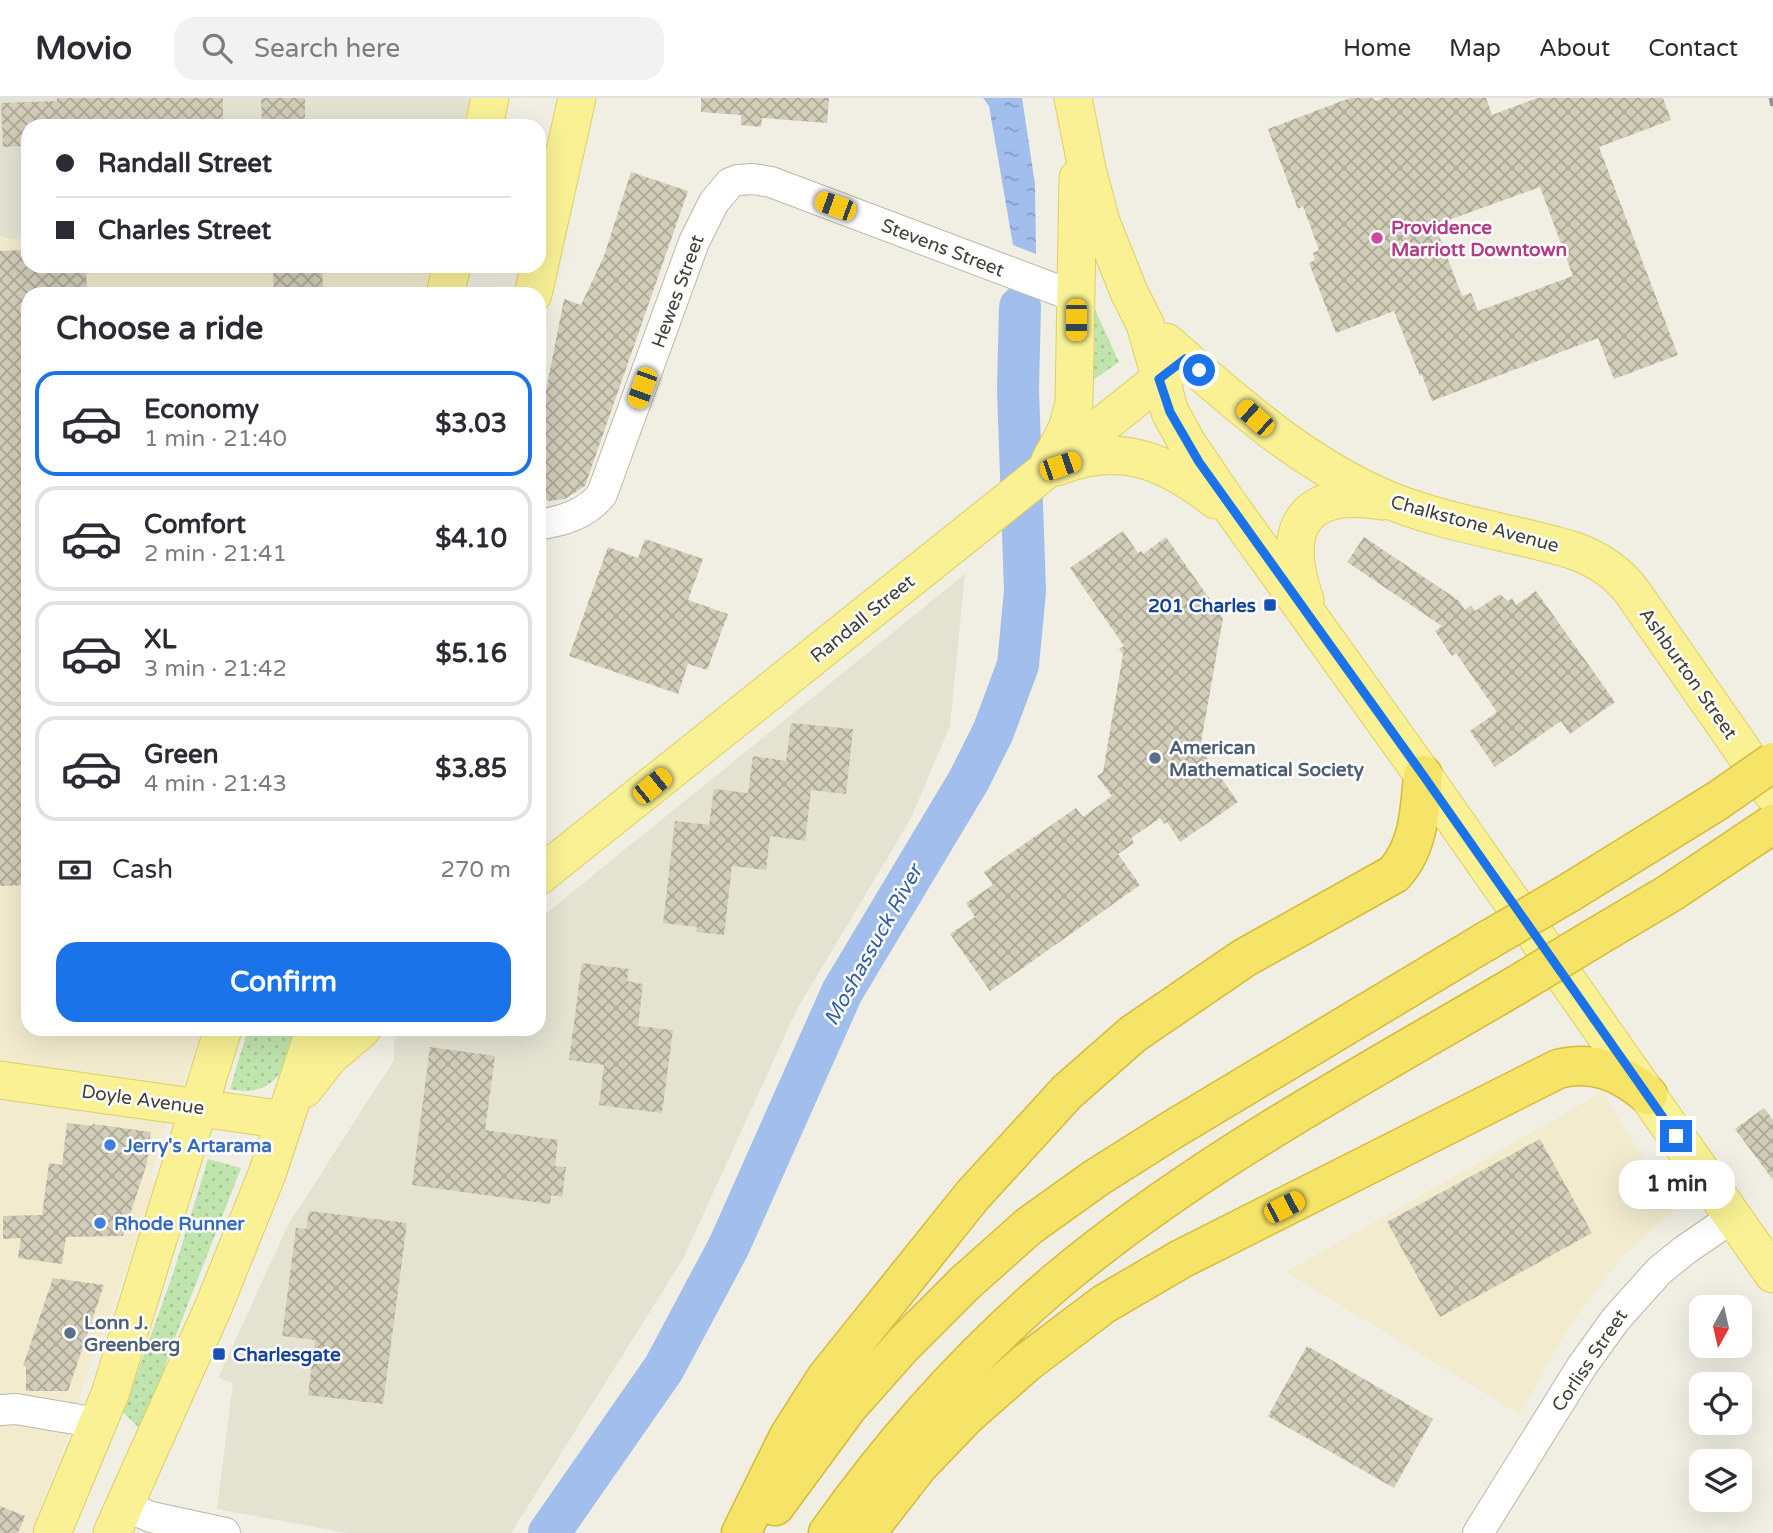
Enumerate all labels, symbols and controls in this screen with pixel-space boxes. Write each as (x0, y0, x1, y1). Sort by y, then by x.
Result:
search box (174, 17, 664, 80)
text: Movio (35, 29, 132, 68)
icon: search (198, 29, 236, 67)
text: Search here (254, 33, 400, 64)
text: Home (1343, 34, 1411, 63)
text: Map (1449, 34, 1501, 63)
text: About (1539, 34, 1610, 63)
text: Contact (1648, 34, 1738, 63)
text: Randall Street (98, 148, 272, 179)
car (812, 189, 859, 223)
street label: Stevens Street (878, 214, 1007, 281)
text: Charles Street (98, 215, 271, 246)
place label: Providence Marriott Downtown (1391, 217, 1567, 261)
marker: Providence Marriott Downtown (1369, 230, 1385, 246)
street label: Hewes Street (647, 232, 709, 351)
car (1066, 299, 1087, 341)
text: Choose a ride (56, 310, 263, 348)
route start (1183, 354, 1215, 386)
car (625, 365, 660, 411)
icon: car (60, 392, 123, 455)
text: Economy (144, 394, 259, 425)
car (1233, 396, 1278, 440)
text: $3.03 (435, 408, 507, 439)
text: 1 min · 21:40 (144, 425, 287, 453)
car (1037, 449, 1084, 483)
street label: Chalkstone Avenue (1388, 491, 1561, 557)
icon: car (60, 507, 123, 570)
text: Comfort (144, 509, 246, 540)
text: $4.10 (435, 523, 507, 554)
text: 2 min · 21:41 (144, 540, 287, 568)
street label: Randall Street (806, 570, 919, 667)
place label: 201 Charles (1148, 595, 1256, 617)
marker: 201 Charles (1262, 597, 1278, 613)
street label: Ashburton Street (1635, 604, 1742, 743)
icon: car (60, 622, 123, 685)
text: XL (144, 624, 176, 655)
text: $5.16 (435, 638, 507, 669)
text: 3 min · 21:42 (144, 655, 287, 683)
icon: car (60, 737, 123, 800)
place label: American Mathematical Society (1169, 737, 1365, 782)
text: Green (144, 739, 219, 770)
marker: American Mathematical Society (1147, 750, 1163, 766)
text: $3.85 (435, 753, 507, 784)
car (630, 765, 675, 807)
text: 4 min · 21:43 (144, 770, 287, 798)
icon: cash (56, 851, 94, 889)
text: Cash (112, 854, 173, 885)
text: 270 m (441, 856, 511, 884)
water label: Moshassuck River (819, 858, 929, 1030)
button: Confirm (56, 942, 511, 1022)
street label: Doyle Avenue (80, 1080, 206, 1120)
route end (1660, 1120, 1692, 1152)
place label: Jerry's Artarama (123, 1135, 272, 1158)
marker: Jerry's Artarama (102, 1137, 118, 1153)
callout: 1 min (1618, 1160, 1734, 1210)
text: 1 min (1646, 1170, 1708, 1198)
car (1261, 1188, 1308, 1226)
place label: Rhode Runner (114, 1213, 245, 1235)
marker: Rhode Runner (92, 1215, 108, 1231)
north arrow (1689, 1295, 1752, 1358)
map controls (1689, 1295, 1752, 1512)
street label: Corliss Street (1548, 1305, 1632, 1416)
place label: Lonn J. Greenberg (84, 1312, 180, 1357)
marker: Lonn J. Greenberg (62, 1325, 78, 1341)
place label: Charlesgate (233, 1344, 341, 1367)
marker: Charlesgate (211, 1346, 227, 1362)
button: locate (1689, 1372, 1752, 1435)
button: layers (1689, 1449, 1752, 1512)

